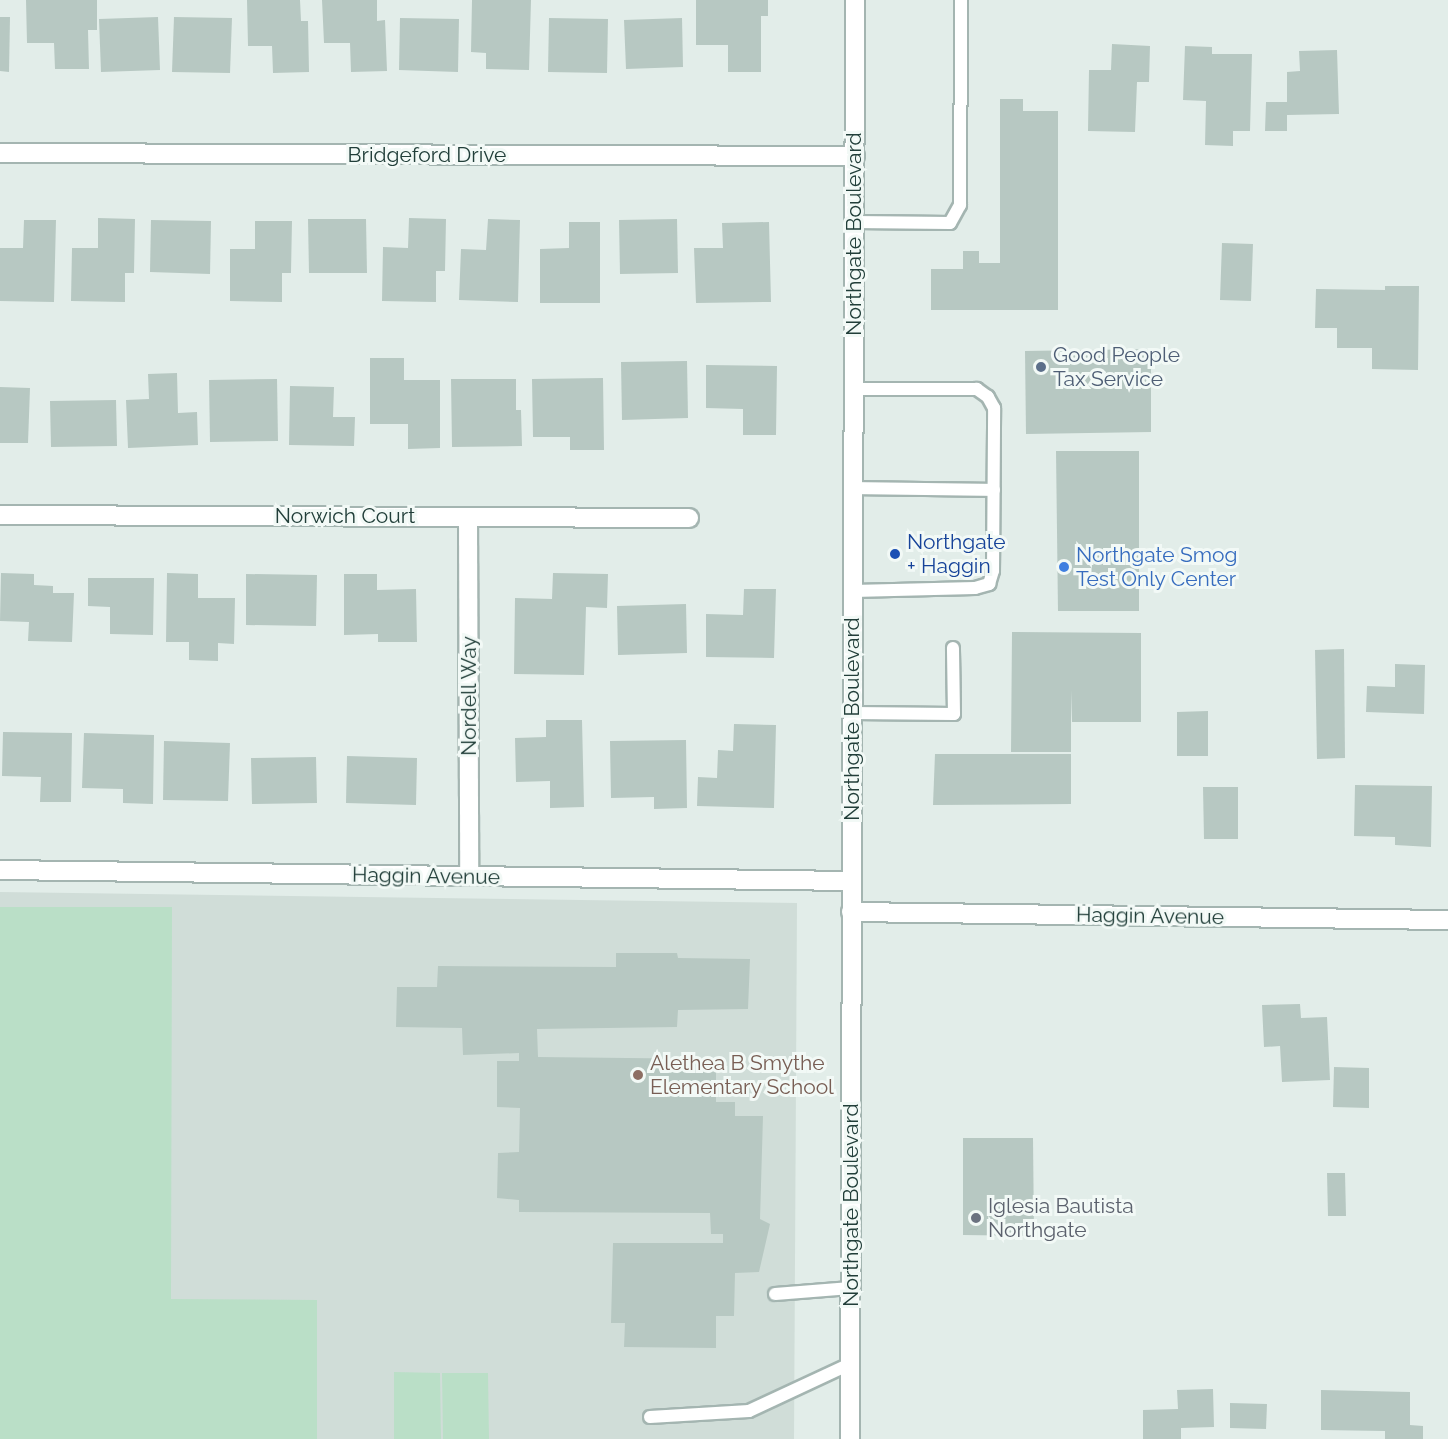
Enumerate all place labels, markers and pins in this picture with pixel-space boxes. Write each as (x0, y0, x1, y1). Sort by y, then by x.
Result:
place label: Good People Tax Service (1053, 342, 1180, 392)
marker: Good People Tax Service (1034, 360, 1048, 374)
place label: Northgate + Haggin (907, 529, 1006, 579)
place label: Northgate Smog Test Only Center (1076, 542, 1238, 592)
marker: Northgate + Haggin (888, 547, 902, 561)
marker: Northgate Smog Test Only Center (1057, 560, 1071, 574)
place label: Alethea B Smythe Elementary School (650, 1050, 834, 1100)
marker: Alethea B Smythe Elementary School (631, 1068, 645, 1082)
place label: Iglesia Bautista Northgate (988, 1193, 1134, 1243)
marker: Iglesia Bautista Northgate (969, 1211, 983, 1225)

